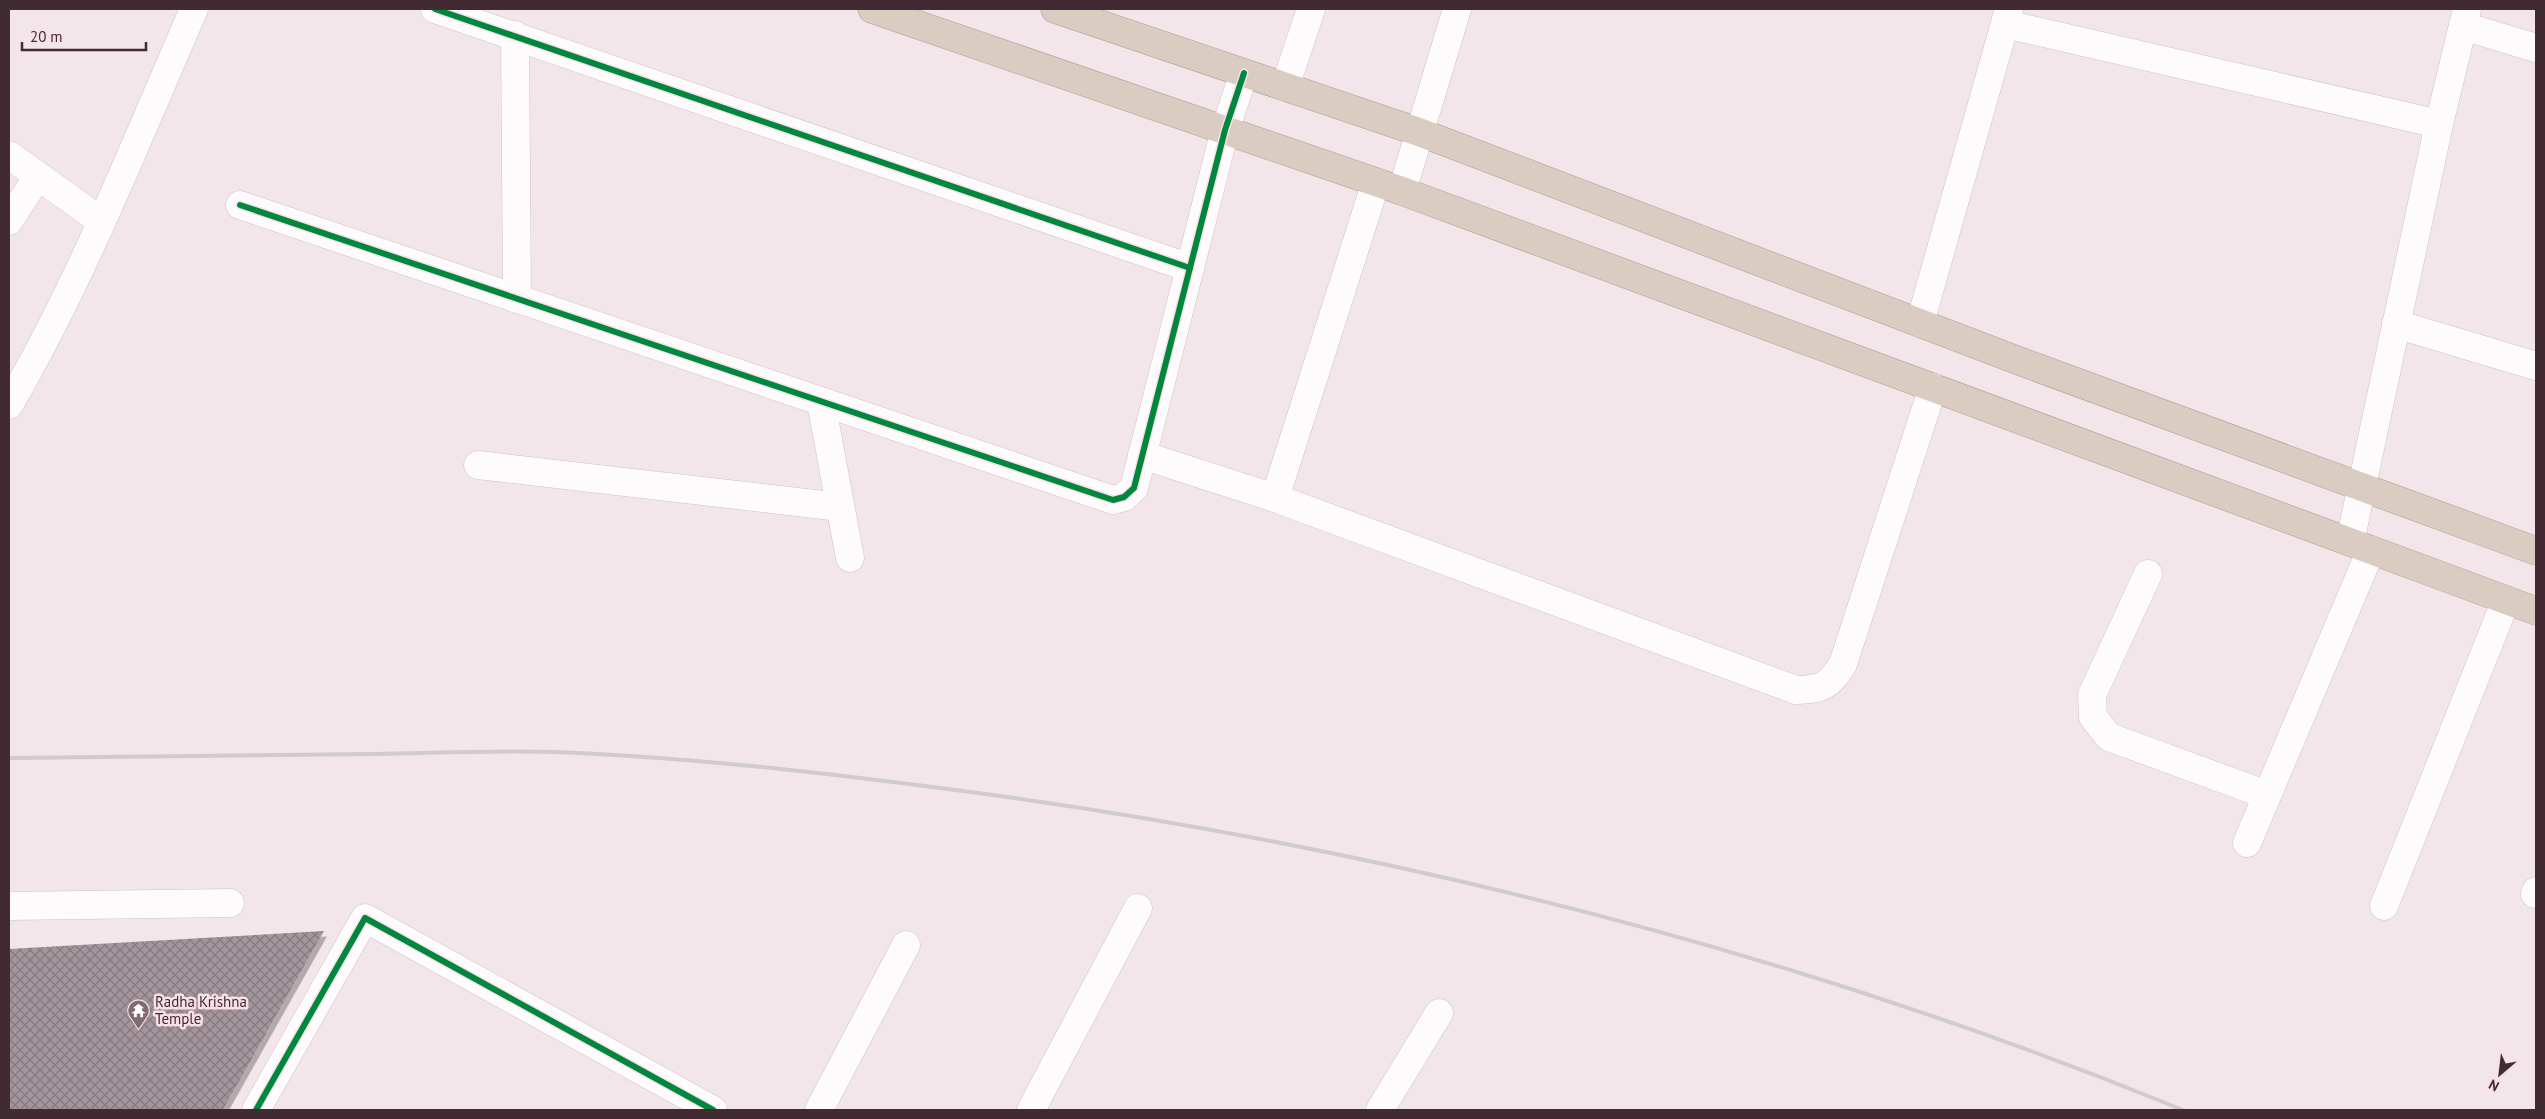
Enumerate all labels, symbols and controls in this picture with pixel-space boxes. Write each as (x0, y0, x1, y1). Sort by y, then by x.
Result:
scale bar (22, 20, 146, 52)
text: 20 m (30, 27, 63, 46)
place label: Radha Krishna Temple (155, 992, 247, 1028)
temple icon: Radha Krishna Temple (127, 999, 151, 1030)
north arrow (2475, 1049, 2525, 1099)
text: N (2486, 1075, 2502, 1096)

